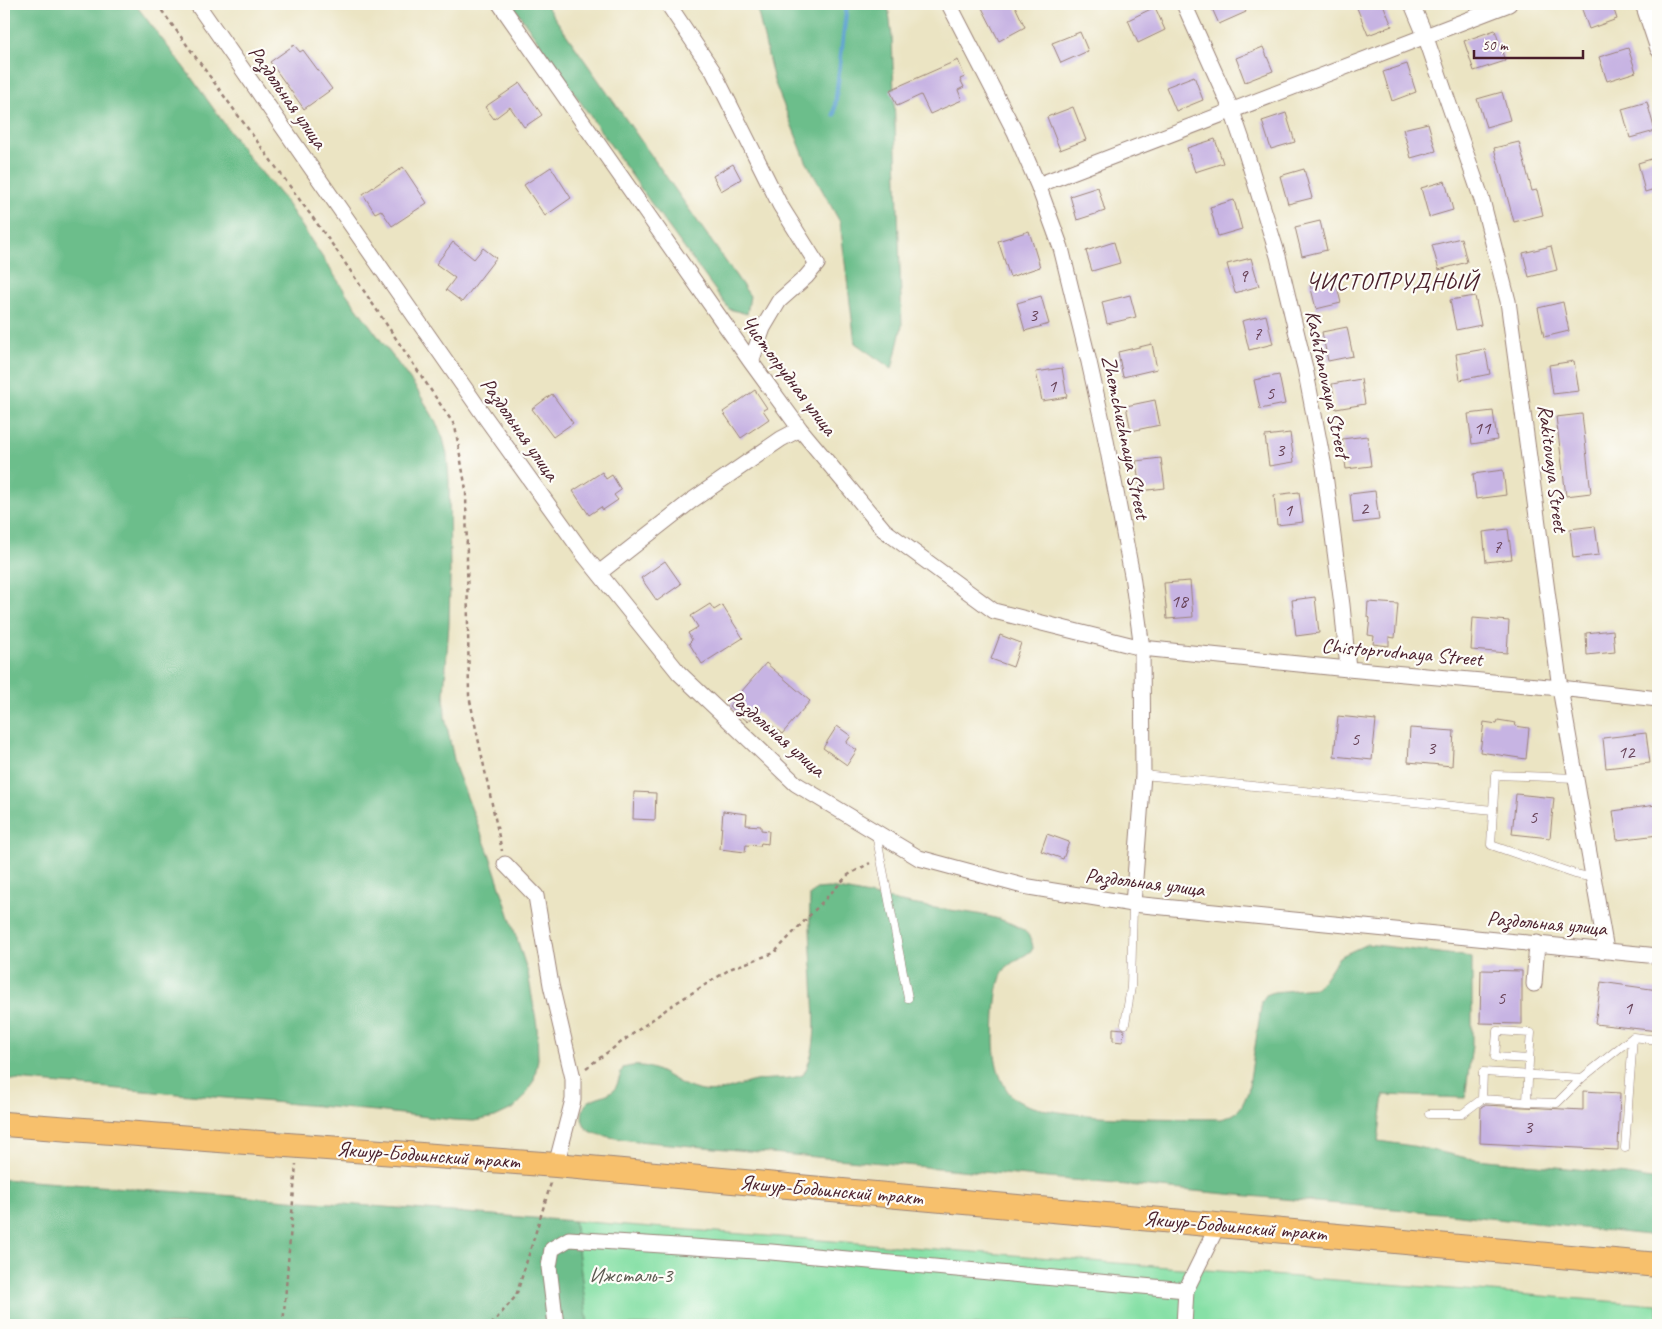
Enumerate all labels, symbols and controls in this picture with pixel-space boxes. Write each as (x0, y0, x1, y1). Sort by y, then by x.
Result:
scale bar (1474, 28, 1583, 60)
text: 50 m (1482, 36, 1509, 55)
street label: Раздольная улица (242, 40, 334, 156)
house number: 9 (1239, 264, 1249, 288)
district label: ЧИСТОПРУДНЫЙ (1306, 266, 1481, 296)
house number: 3 (1029, 303, 1039, 327)
street label: Kashtanovaya Street (1300, 308, 1357, 463)
street label: Чистопрудная улица (735, 310, 844, 441)
house number: 7 (1253, 322, 1263, 346)
street label: Zhemchuzhnaya Street (1096, 353, 1156, 523)
street label: Раздольная улица (474, 372, 566, 488)
house number: 1 (1048, 374, 1058, 398)
house number: 5 (1266, 381, 1276, 405)
street label: Rakitovaya Street (1532, 403, 1574, 535)
house number: 11 (1473, 416, 1492, 440)
house number: 3 (1276, 438, 1286, 462)
house number: 2 (1360, 496, 1370, 520)
house number: 1 (1284, 498, 1294, 522)
house number: 7 (1493, 535, 1503, 559)
house number: 18 (1170, 589, 1190, 613)
street label: Chistoprudnaya Street (1321, 632, 1485, 672)
street label: Раздольная улица (723, 684, 832, 784)
house number: 5 (1351, 727, 1361, 751)
house number: 3 (1427, 736, 1437, 760)
house number: 12 (1617, 740, 1636, 764)
house number: 5 (1529, 805, 1539, 829)
street label: Раздольная улица (1084, 862, 1208, 903)
street label: Раздольная улица (1486, 905, 1610, 942)
house number: 5 (1497, 986, 1507, 1010)
house number: 1 (1624, 996, 1634, 1020)
house number: 3 (1524, 1115, 1534, 1139)
street label: Якшур-Бодьинский тракт (336, 1136, 522, 1174)
street label: Якшур-Бодьинский тракт (739, 1169, 925, 1211)
street label: Якшур-Бодьинский тракт (1143, 1205, 1329, 1247)
park label: Ижсталь-3 (590, 1262, 674, 1288)

